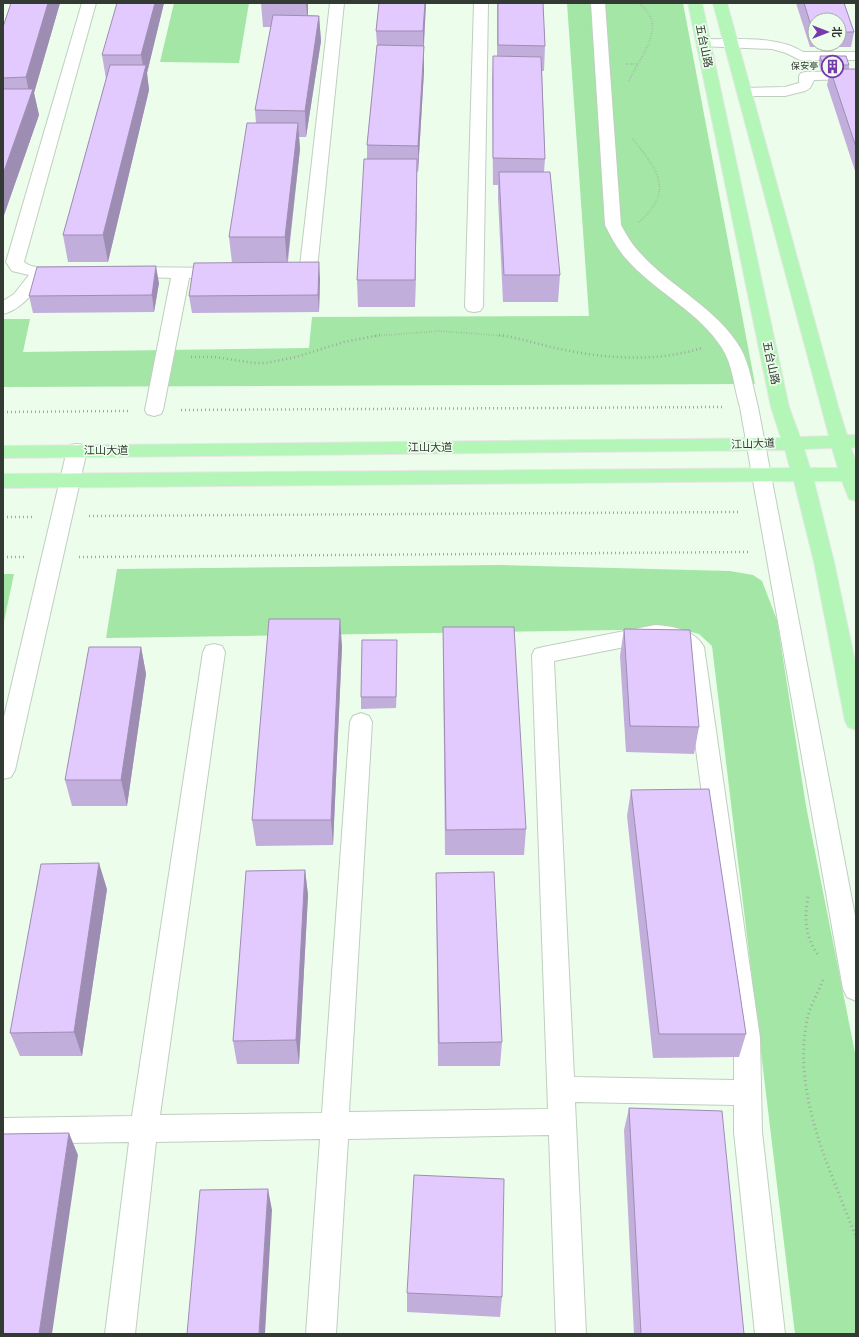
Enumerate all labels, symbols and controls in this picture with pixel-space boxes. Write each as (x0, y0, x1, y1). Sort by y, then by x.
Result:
north arrow (807, 12, 847, 52)
street label: 五台山路 (693, 23, 715, 69)
text: 北 (830, 27, 843, 38)
building icon: 保安亭 (820, 53, 846, 79)
place label: 保安亭 (791, 61, 818, 71)
street label: 五台山路 (760, 340, 782, 386)
street label: 江山大道 (731, 437, 775, 451)
street label: 江山大道 (408, 441, 452, 454)
street label: 江山大道 (84, 444, 128, 457)

